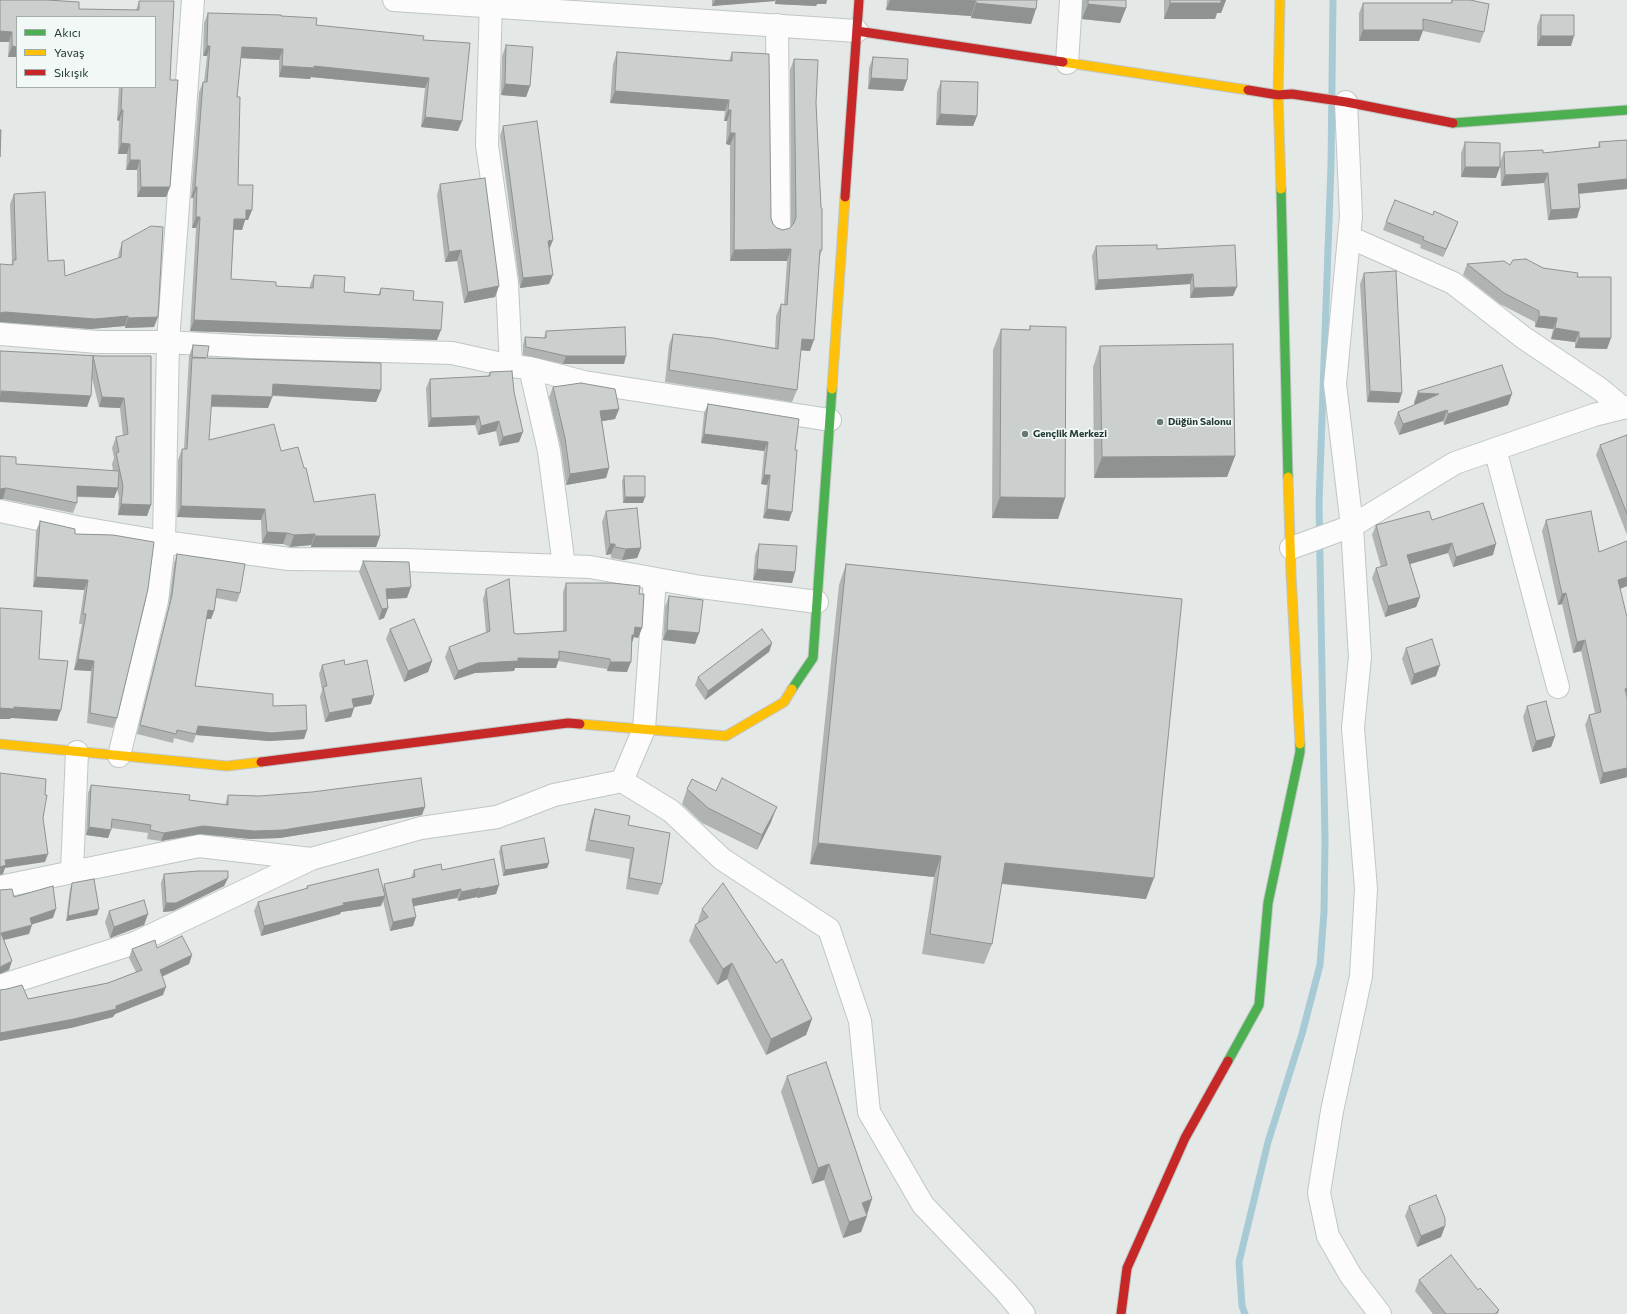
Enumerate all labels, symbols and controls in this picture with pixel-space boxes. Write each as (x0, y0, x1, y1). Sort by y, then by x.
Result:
legend (16, 16, 156, 88)
text: Akıcı (54, 25, 81, 39)
text: Yavaş (54, 45, 85, 59)
text: Sıkışık (54, 65, 89, 79)
place label: Düğün Salonu (1168, 416, 1231, 428)
marker: Düğün Salonu (1155, 417, 1165, 427)
place label: Gençlik Merkezi (1033, 428, 1107, 440)
marker: Gençlik Merkezi (1020, 429, 1030, 439)

